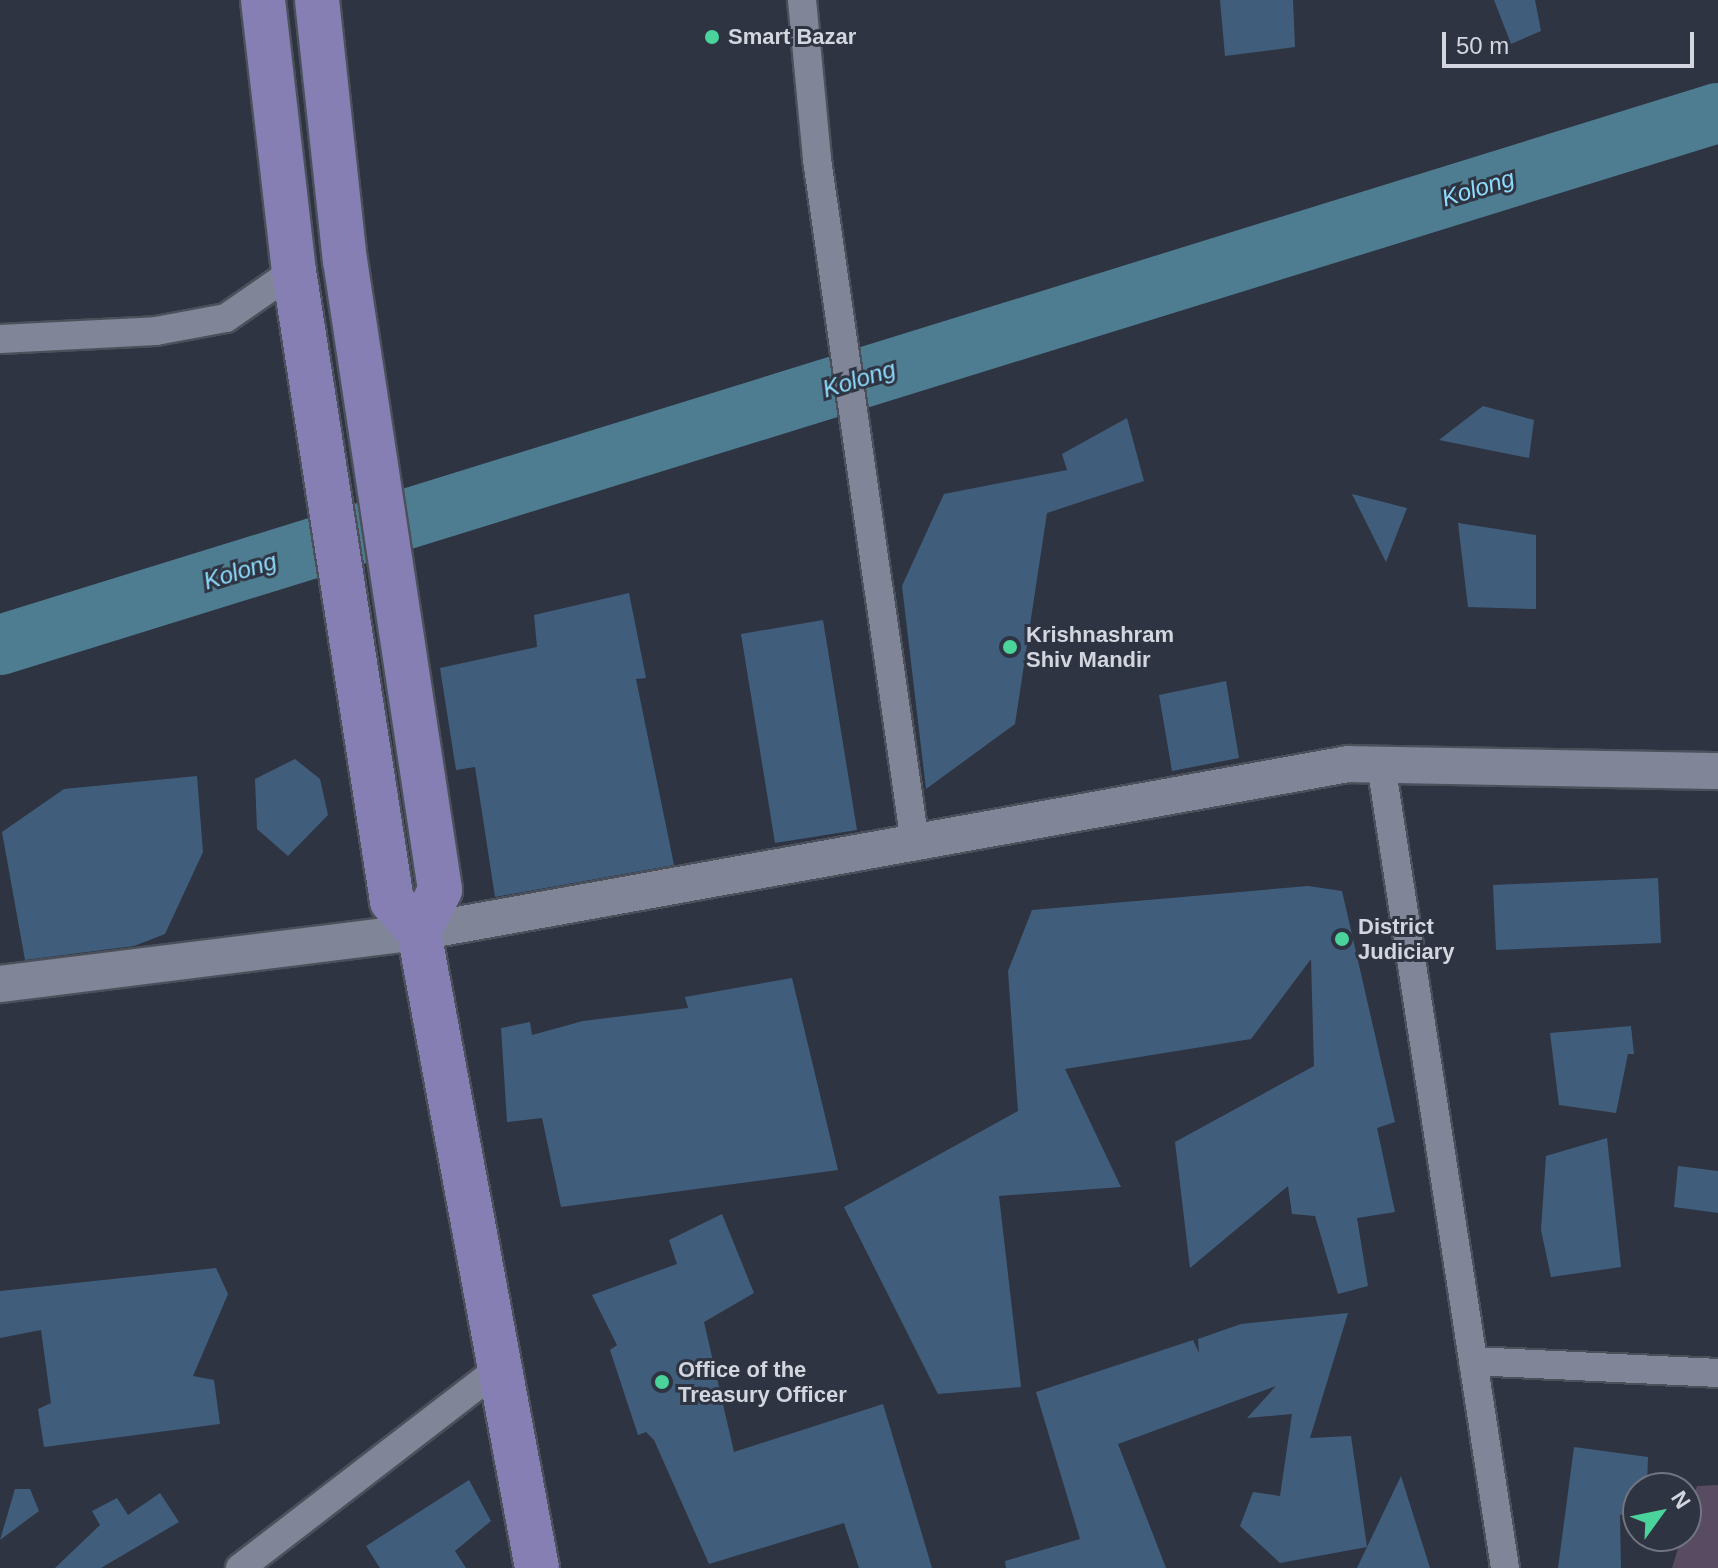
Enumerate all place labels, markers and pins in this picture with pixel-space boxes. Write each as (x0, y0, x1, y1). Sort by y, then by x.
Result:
place label: Smart Bazar (728, 24, 856, 50)
marker: Smart Bazar (703, 28, 721, 46)
place label: Krishnashram Shiv Mandir (1026, 621, 1174, 672)
marker: Krishnashram Shiv Mandir (1001, 638, 1019, 656)
place label: District Judiciary (1358, 913, 1455, 964)
marker: District Judiciary (1333, 930, 1351, 948)
place label: Office of the Treasury Officer (678, 1356, 847, 1408)
marker: Office of the Treasury Officer (653, 1373, 671, 1391)

